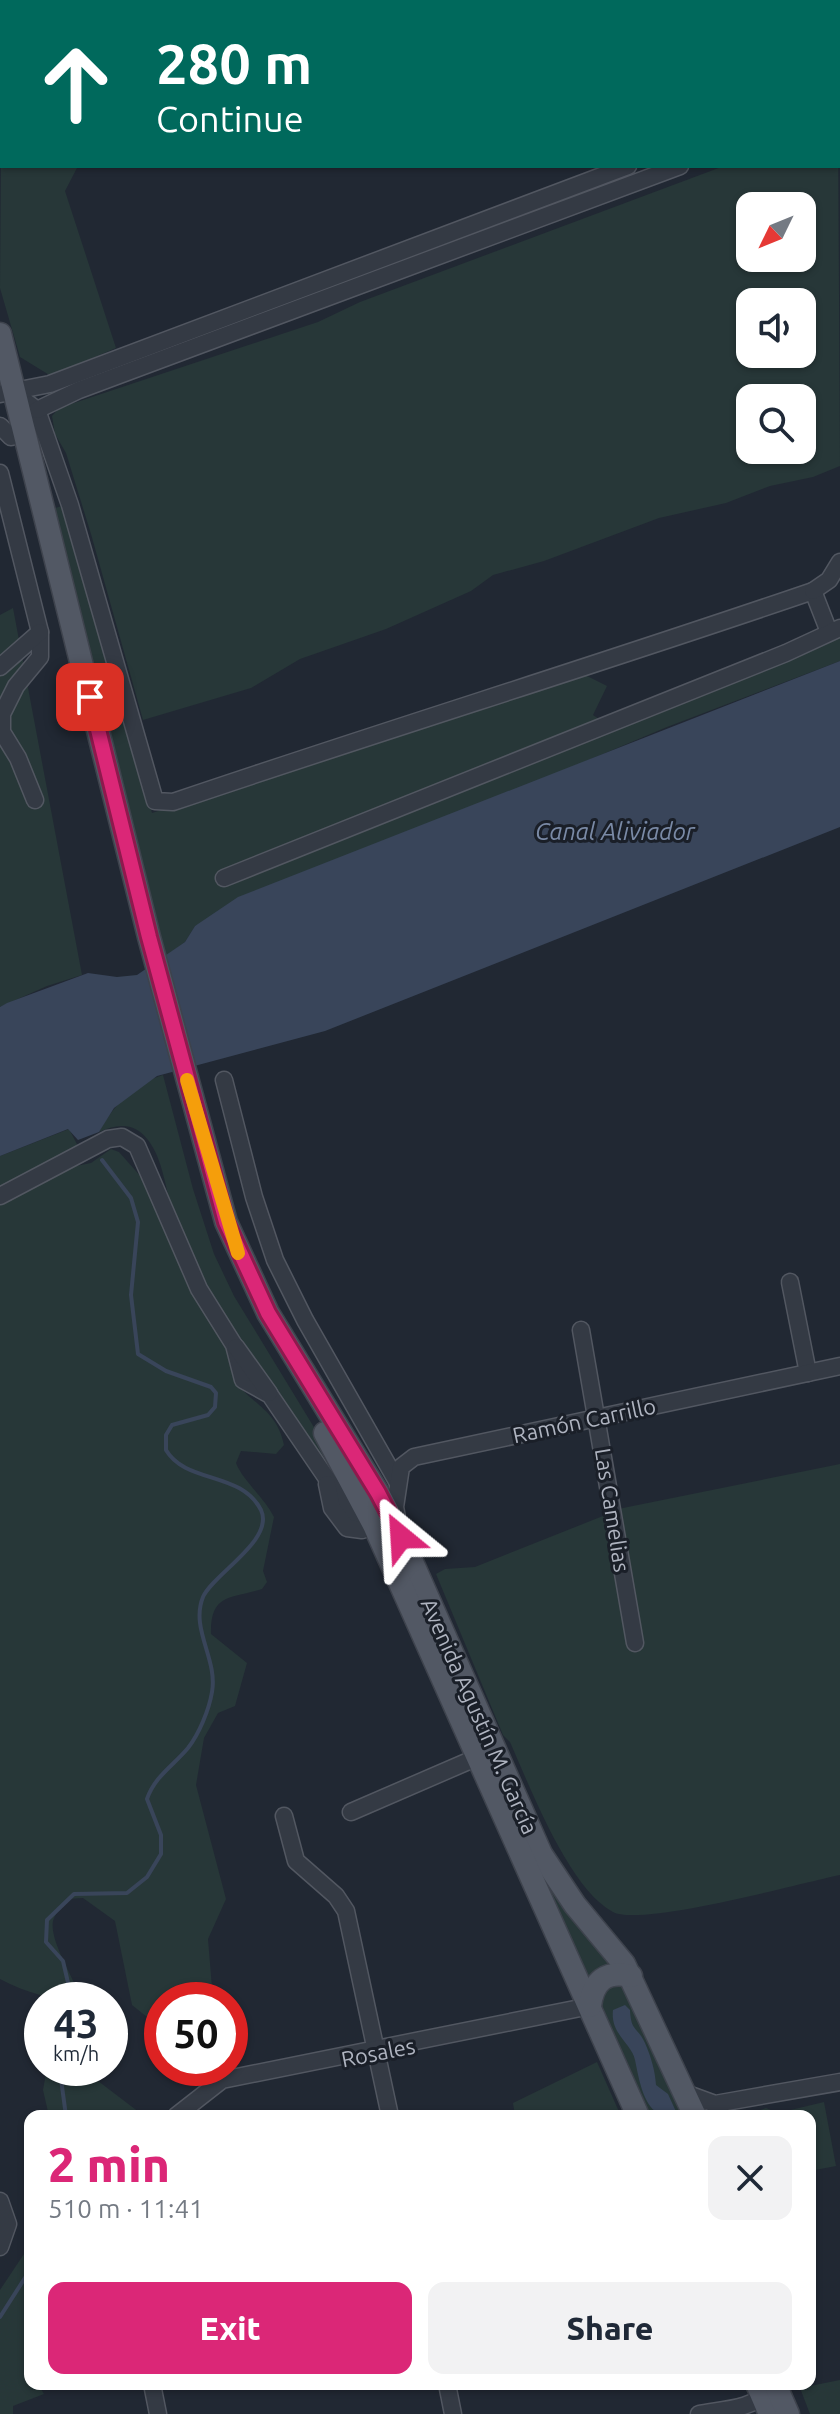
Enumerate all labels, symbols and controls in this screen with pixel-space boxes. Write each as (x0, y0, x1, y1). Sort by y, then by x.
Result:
icon: ahead (24, 32, 128, 136)
text: 280 m (156, 32, 312, 95)
text: Continue (156, 98, 304, 139)
north arrow (736, 192, 816, 272)
map controls (736, 192, 816, 464)
button: sound (736, 288, 816, 368)
button: search (736, 384, 816, 464)
pin (56, 663, 124, 731)
icon: arrive (68, 675, 112, 719)
water label: Canal Aliviador (535, 818, 696, 845)
street label: Ramón Carrillo (510, 1393, 658, 1447)
street label: Las Camelias (591, 1446, 635, 1574)
position arrow (359, 1495, 443, 1579)
street label: Avenida Agustín M. García (417, 1594, 543, 1838)
speed limit sign: 50 (144, 1982, 248, 2086)
text: 43 (53, 2001, 99, 2046)
street label: Rosales (339, 2033, 417, 2071)
text: km/h (53, 2042, 99, 2065)
button: close (708, 2136, 792, 2220)
text: 2 min (48, 2137, 170, 2191)
text: 510 m · 11:41 (48, 2194, 204, 2223)
button: Exit (48, 2282, 412, 2374)
button: Share (428, 2282, 792, 2374)

